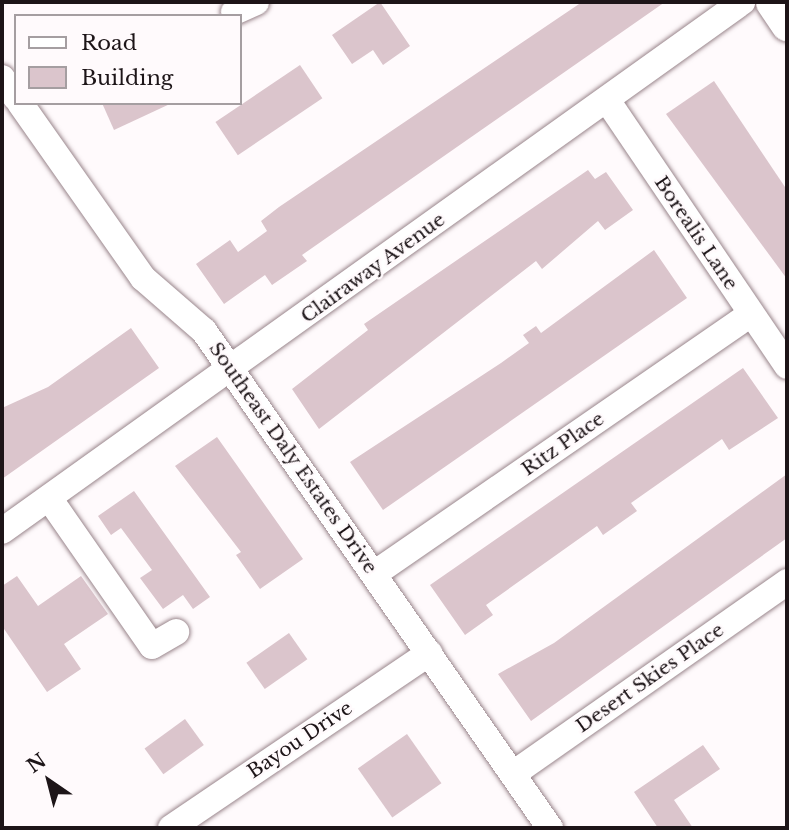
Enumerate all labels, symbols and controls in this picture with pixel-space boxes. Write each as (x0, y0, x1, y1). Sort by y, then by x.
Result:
legend (14, 14, 242, 105)
text: Road (81, 30, 137, 56)
text: Building (81, 65, 173, 91)
street label: Borealis Lane (650, 172, 742, 294)
street label: Clairaway Avenue (296, 208, 450, 328)
street label: Southeast Daly Estates Drive (204, 338, 382, 578)
street label: Ritz Place (517, 407, 609, 481)
street label: Desert Skies Place (572, 618, 728, 738)
street label: Bayou Drive (243, 697, 357, 783)
north arrow (14, 746, 84, 816)
text: N (23, 749, 51, 778)

